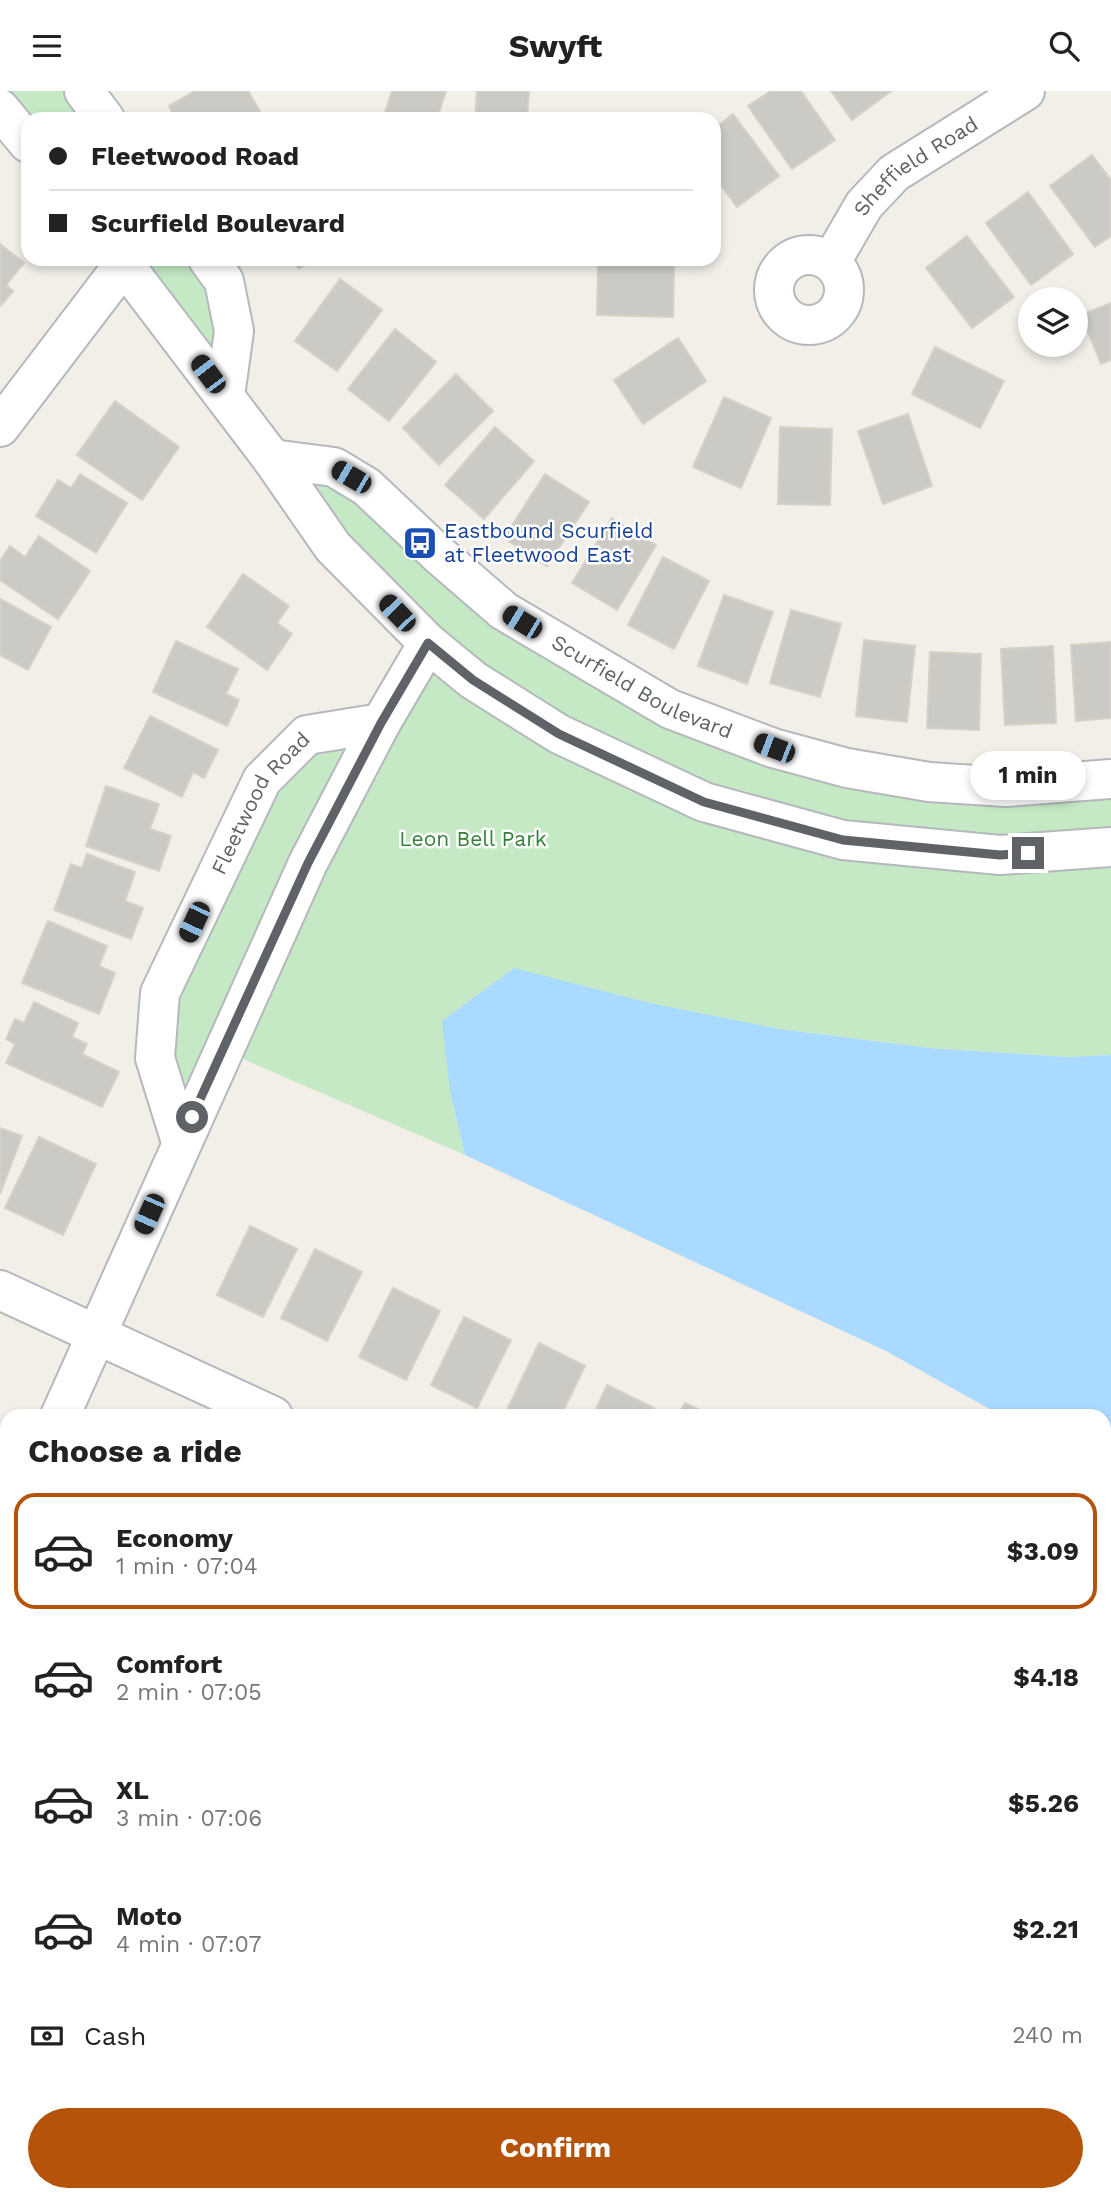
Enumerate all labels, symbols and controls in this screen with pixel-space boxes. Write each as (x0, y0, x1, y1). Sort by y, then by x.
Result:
icon: menu (28, 27, 66, 65)
text: Swyft (509, 27, 602, 65)
icon: search (1045, 27, 1083, 65)
street label: Sheffield Road (848, 111, 982, 220)
text: Fleetwood Road (91, 141, 299, 171)
text: Scurfield Boulevard (91, 208, 345, 238)
map controls (1018, 287, 1088, 357)
button: layers (1018, 287, 1088, 357)
car (187, 351, 230, 397)
car (328, 457, 375, 497)
place label: Eastbound Scurfield at Fleetwood East (444, 518, 654, 567)
bus stop icon: Eastbound Scurfield at Fleetwood East (401, 524, 439, 562)
car (375, 591, 420, 635)
car (499, 602, 546, 642)
street label: Scurfield Boulevard (547, 629, 736, 744)
street label: Fleetwood Road (206, 726, 315, 878)
car (751, 731, 798, 765)
callout: 1 min (970, 751, 1086, 801)
text: 1 min (998, 762, 1058, 789)
park label: Leon Bell Park (399, 826, 547, 851)
route end (1012, 837, 1044, 869)
car (176, 899, 213, 945)
route start (176, 1101, 208, 1133)
car (131, 1191, 168, 1237)
text: Choose a ride (28, 1432, 242, 1470)
icon: car (32, 1520, 95, 1583)
text: Economy (116, 1523, 233, 1553)
text: $3.09 (1007, 1536, 1079, 1566)
text: 1 min · 07:04 (116, 1553, 258, 1580)
icon: car (32, 1646, 95, 1709)
text: Comfort (116, 1649, 222, 1679)
text: $4.18 (1013, 1662, 1079, 1692)
text: 2 min · 07:05 (116, 1679, 262, 1706)
icon: car (32, 1772, 95, 1835)
text: XL (116, 1775, 149, 1805)
text: $5.26 (1008, 1788, 1079, 1818)
text: 3 min · 07:06 (116, 1805, 262, 1832)
icon: car (32, 1898, 95, 1961)
text: Moto (116, 1901, 182, 1931)
text: $2.21 (1013, 1914, 1079, 1944)
text: 4 min · 07:07 (116, 1931, 261, 1958)
icon: cash (28, 2017, 66, 2055)
text: Cash (84, 2021, 146, 2051)
text: 240 m (1012, 2022, 1083, 2049)
button: Confirm (28, 2108, 1083, 2188)

